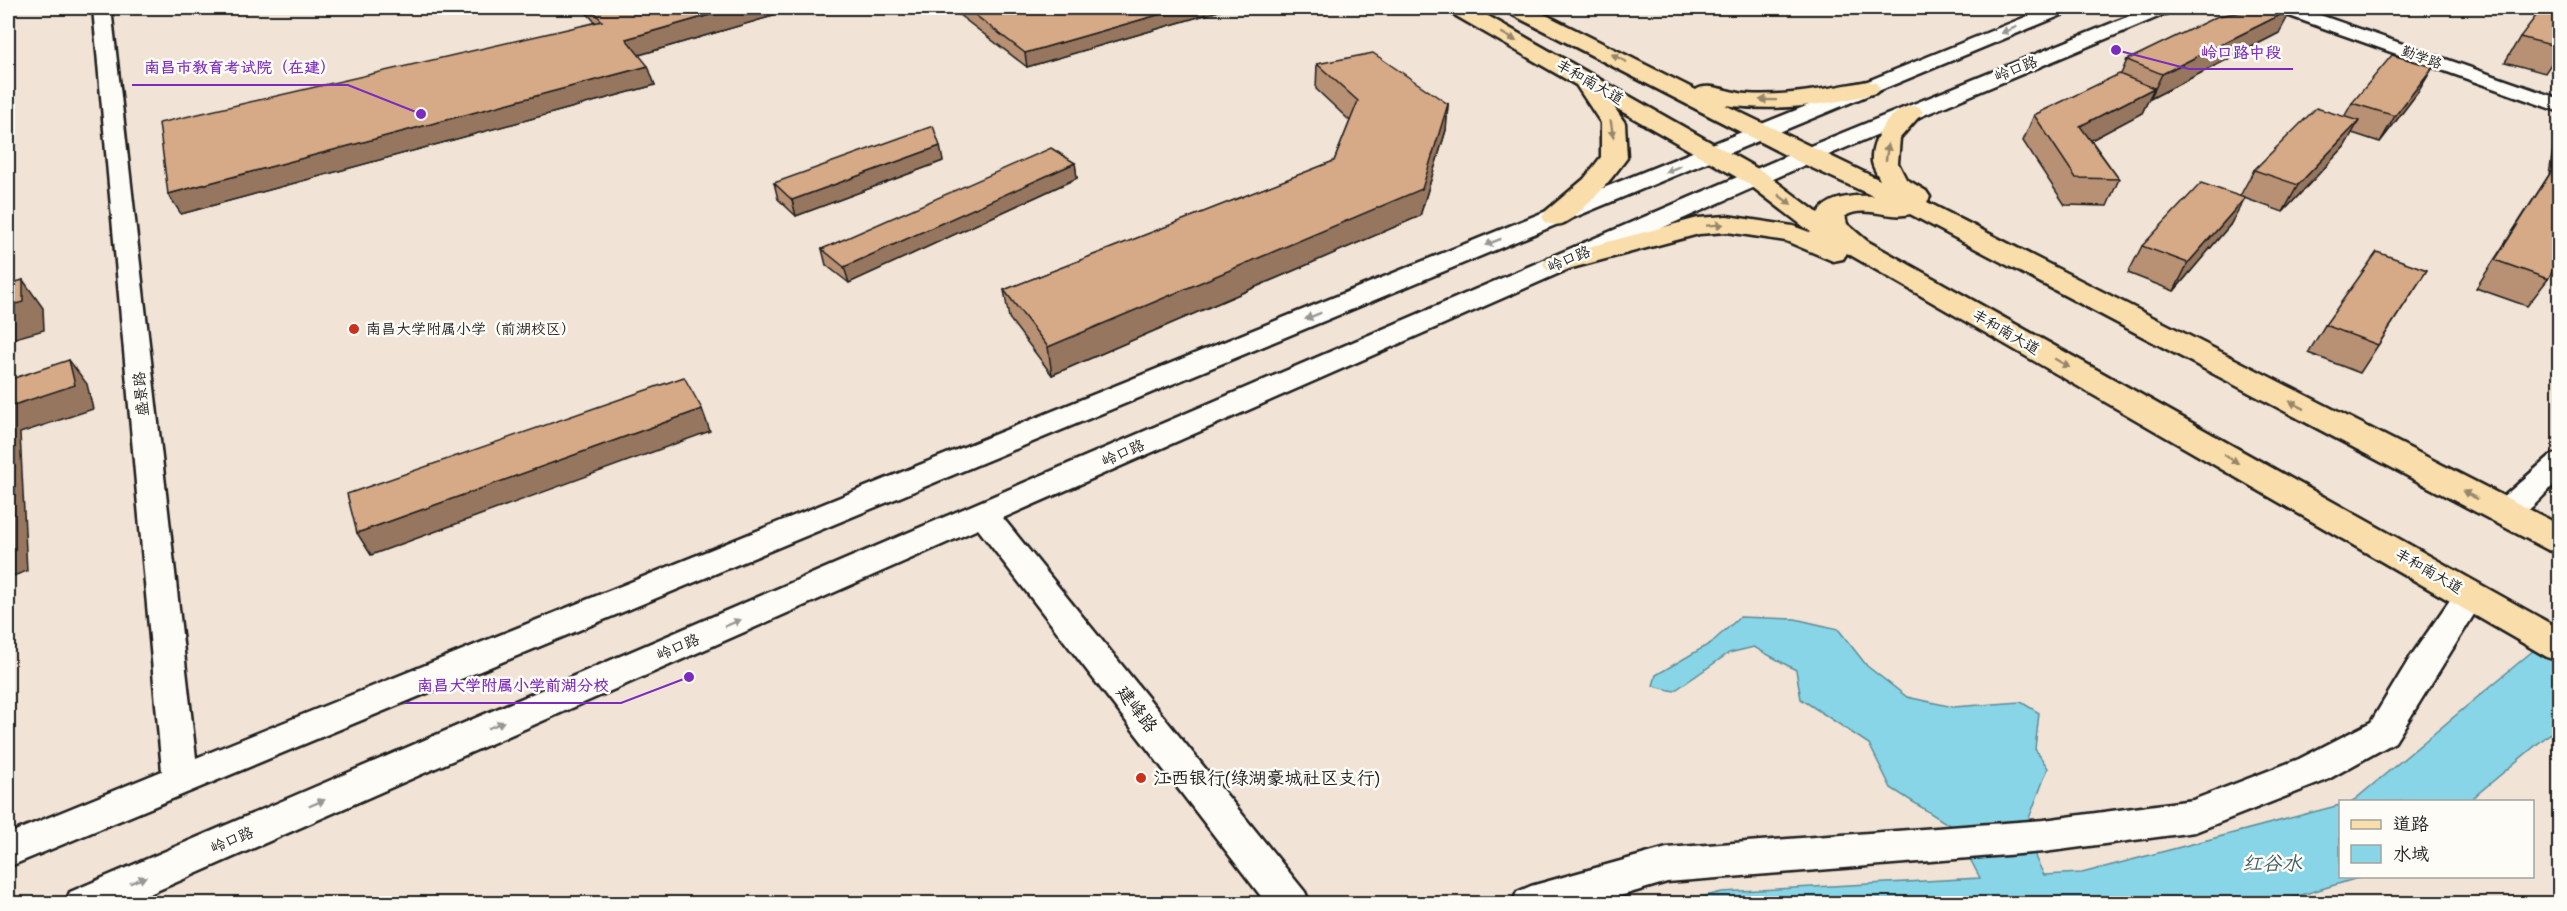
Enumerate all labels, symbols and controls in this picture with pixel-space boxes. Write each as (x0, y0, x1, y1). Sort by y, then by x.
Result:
one-way arrow (2000, 26, 2018, 35)
one-way arrow (1501, 31, 1518, 41)
callout: 岭口路中段 (2189, 35, 2293, 69)
street label: 勤学路 (2399, 41, 2445, 73)
text: 岭口路中段 (2201, 42, 2281, 62)
callout: 南昌市教育考试院（在建） (132, 51, 348, 85)
street label: 岭口路 (1991, 51, 2040, 86)
one-way arrow (1610, 53, 1627, 63)
street label: 丰和南大道 (1553, 55, 1627, 109)
text: 南昌市教育考试院（在建） (144, 57, 336, 77)
one-way arrow (1759, 95, 1778, 105)
one-way arrow (1607, 120, 1616, 139)
one-way arrow (1882, 143, 1891, 162)
one-way arrow (1664, 164, 1682, 174)
one-way arrow (1778, 194, 1793, 206)
one-way arrow (1706, 220, 1725, 229)
one-way arrow (1484, 238, 1502, 247)
street label: 岭口路 (1544, 241, 1593, 276)
street label: 丰和南大道 (1969, 305, 2043, 359)
one-way arrow (1303, 311, 1321, 321)
place label: 南昌大学附属小学（前湖校区） (366, 319, 576, 338)
marker: 南昌大学附属小学（前湖校区） (347, 322, 361, 336)
one-way arrow (2053, 358, 2070, 368)
street label: 盛景路 (129, 371, 152, 417)
one-way arrow (2289, 400, 2306, 410)
street label: 岭口路 (1098, 435, 1147, 470)
one-way arrow (2223, 454, 2240, 464)
one-way arrow (2462, 490, 2479, 500)
street label: 丰和南大道 (2392, 544, 2466, 598)
one-way arrow (724, 618, 741, 627)
street label: 岭口路 (653, 629, 702, 664)
callout: 南昌大学附属小学前湖分校 (405, 669, 621, 703)
text: 南昌大学附属小学前湖分校 (417, 675, 609, 695)
street label: 建峰路 (1112, 680, 1163, 737)
one-way arrow (487, 720, 505, 730)
place label: 江西银行(绿湖豪城社区支行) (1153, 766, 1380, 789)
marker: 江西银行(绿湖豪城社区支行) (1134, 771, 1148, 785)
one-way arrow (308, 798, 326, 807)
legend (2339, 800, 2534, 878)
text: 道路 (2393, 812, 2429, 835)
street label: 岭口路 (207, 822, 256, 857)
text: 水域 (2393, 842, 2429, 865)
water label: 红谷水 (2242, 850, 2303, 875)
one-way arrow (129, 875, 147, 884)

